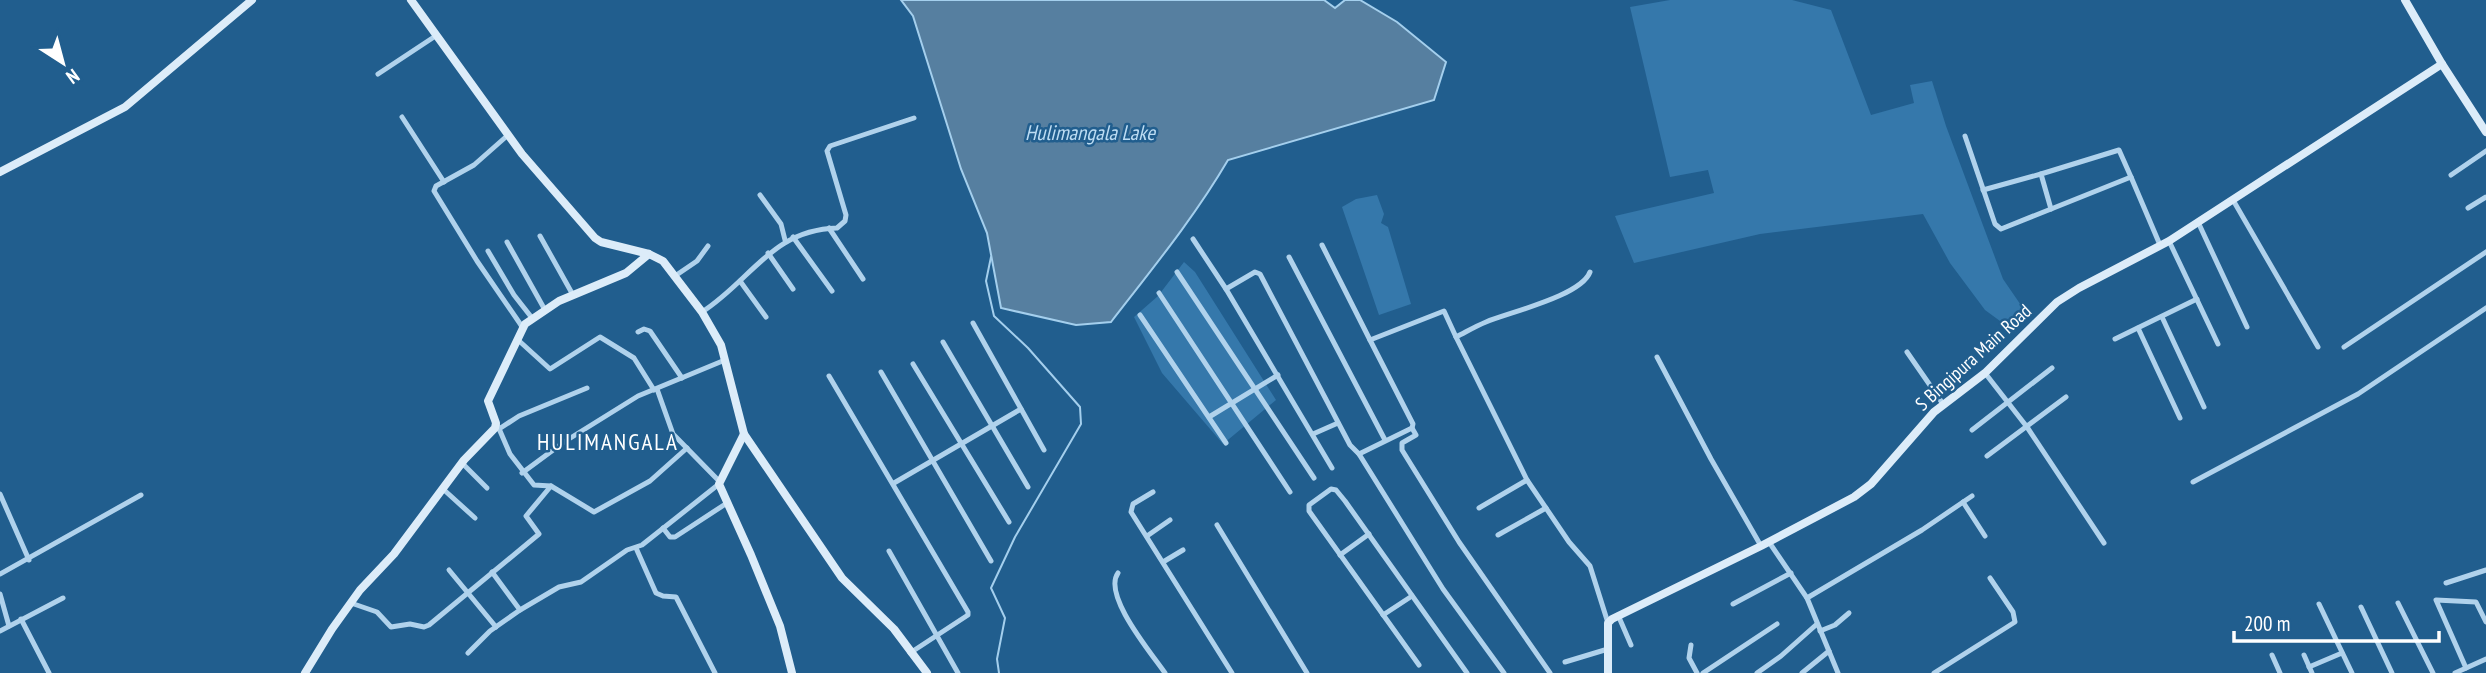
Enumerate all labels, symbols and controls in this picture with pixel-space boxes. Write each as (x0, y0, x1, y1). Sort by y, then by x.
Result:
north arrow (28, 28, 98, 98)
text: N (62, 64, 84, 89)
water label: Hulimangala Lake (1025, 119, 1156, 146)
street label: S Bingipura Main Road (1910, 299, 2036, 415)
district label: HULIMANGALA (537, 427, 679, 456)
scale bar (2234, 600, 2439, 644)
text: 200 m (2244, 610, 2290, 637)

